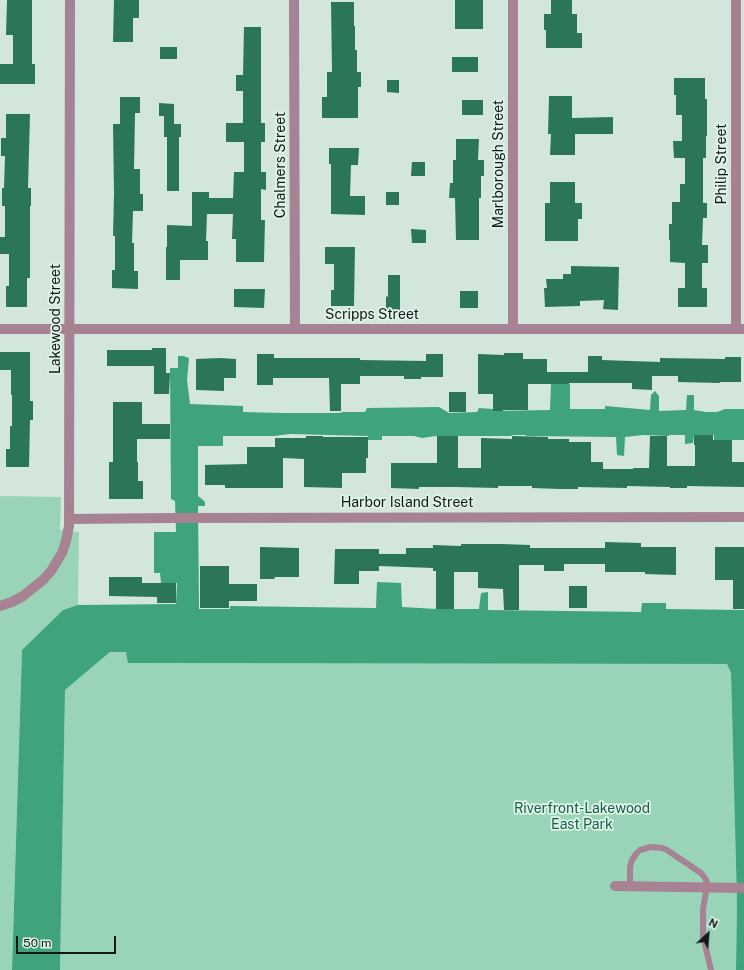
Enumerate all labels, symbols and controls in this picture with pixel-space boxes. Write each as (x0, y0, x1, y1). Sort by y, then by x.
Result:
street label: Marlborough Street (491, 100, 507, 228)
street label: Chalmers Street (273, 112, 289, 218)
street label: Philip Street (714, 124, 730, 204)
street label: Lakewood Street (48, 264, 64, 374)
street label: Scripps Street (325, 307, 419, 323)
street label: Harbor Island Street (341, 495, 473, 511)
park label: Riverfront-Lakewood East Park (514, 801, 650, 834)
north arrow (688, 914, 728, 954)
text: N (707, 916, 720, 930)
scale bar (18, 928, 118, 954)
text: 50 m (23, 936, 51, 950)

